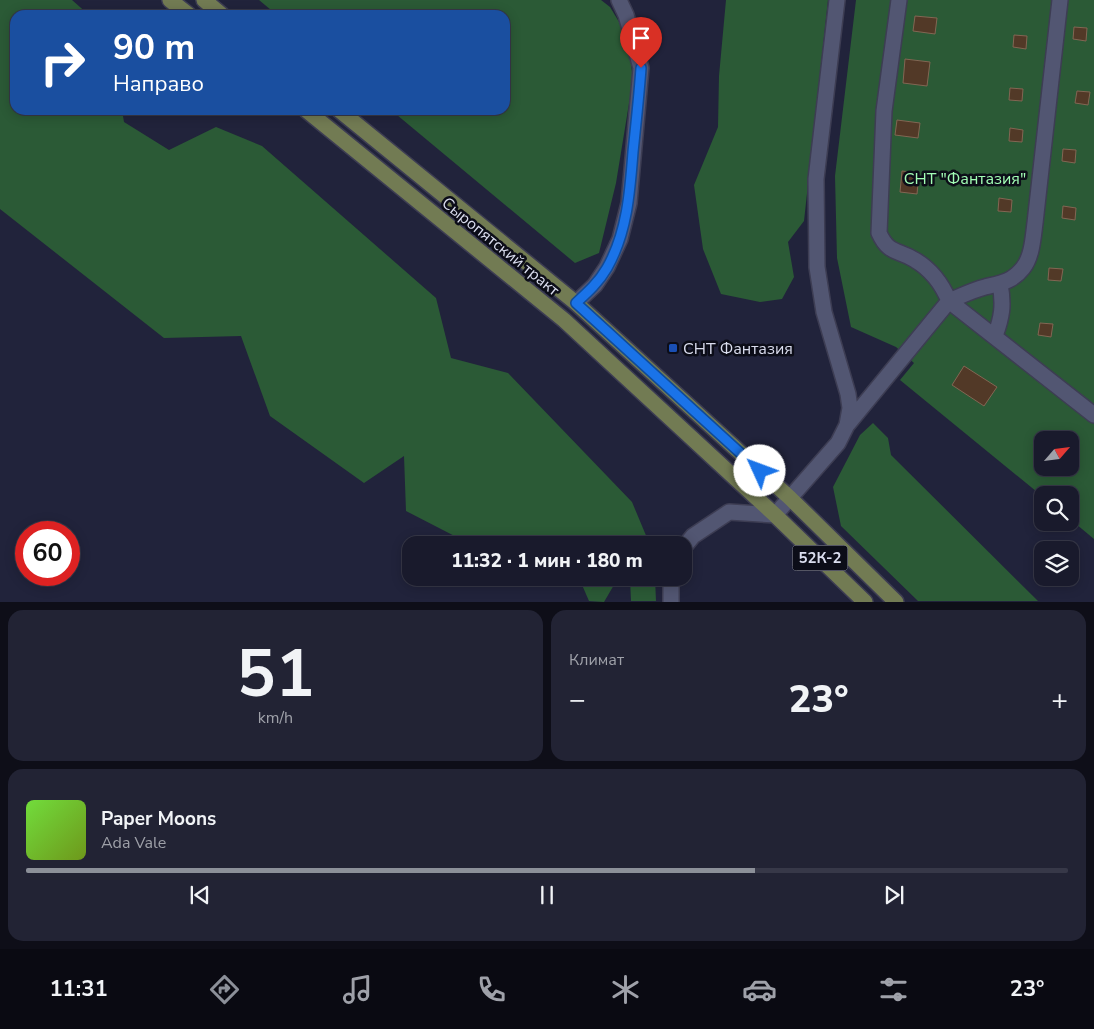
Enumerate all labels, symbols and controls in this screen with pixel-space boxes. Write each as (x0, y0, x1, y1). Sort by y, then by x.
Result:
pin (620, 17, 662, 68)
text: 90 m (113, 24, 195, 71)
icon: arrive (627, 24, 655, 52)
icon: right (30, 30, 95, 95)
text: Направо (113, 69, 204, 99)
park label: СНТ "Фантазия" (904, 168, 1026, 190)
street label: Сыропятский тракт (437, 192, 565, 302)
place label: СНТ Фантазия (683, 338, 793, 360)
marker: СНТ Фантазия (667, 342, 679, 354)
north arrow (1034, 431, 1079, 476)
map controls (1034, 431, 1079, 586)
position arrow (733, 444, 785, 496)
button: search (1034, 486, 1079, 531)
speed limit sign: 60 (15, 521, 80, 586)
button: layers (1034, 541, 1079, 586)
road number: 52К-2 (792, 546, 848, 570)
text: 11:32 · 1 мин · 180 m (451, 548, 643, 574)
text: 51 (236, 630, 315, 719)
text: Климат (569, 649, 624, 671)
text: 23° (788, 674, 849, 725)
text: − (569, 681, 586, 719)
text: + (1051, 681, 1068, 719)
text: km/h (258, 707, 293, 729)
text: Paper Moons (101, 806, 216, 832)
text: Ada Vale (101, 832, 166, 854)
icon: previous (186, 881, 214, 909)
icon: pause (533, 881, 561, 909)
icon: next (880, 881, 908, 909)
icon: directions (207, 972, 242, 1007)
icon: music (340, 972, 375, 1007)
icon: phone (474, 972, 509, 1007)
icon: climate (608, 972, 643, 1007)
icon: car (742, 972, 777, 1007)
icon: filters (876, 972, 911, 1007)
text: 11:31 (49, 974, 108, 1004)
text: 23° (1010, 974, 1044, 1004)

